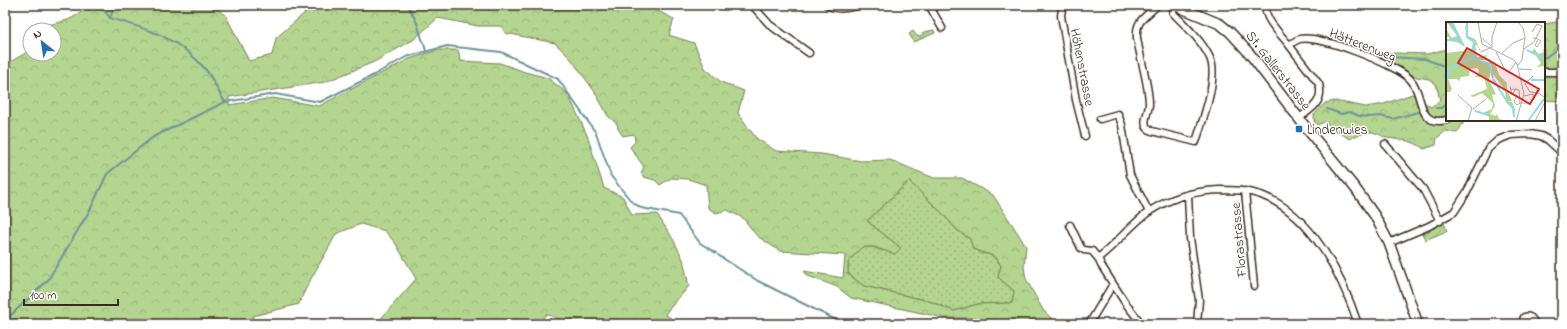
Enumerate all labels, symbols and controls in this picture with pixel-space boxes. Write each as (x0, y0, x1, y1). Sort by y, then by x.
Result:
north arrow (22, 22, 62, 62)
inset map (1446, 22, 1545, 121)
street label: Hätterenweg (1326, 23, 1399, 69)
text: N (30, 25, 45, 43)
street label: Höhenstrasse (1064, 26, 1100, 109)
street label: St. Gallerstrasse (1240, 27, 1316, 116)
place label: Lindenwies (1307, 120, 1368, 141)
marker: Lindenwies (1294, 124, 1304, 134)
street label: Florastrasse (1226, 201, 1253, 279)
scale bar (24, 281, 118, 307)
text: 100 m (30, 287, 57, 305)

